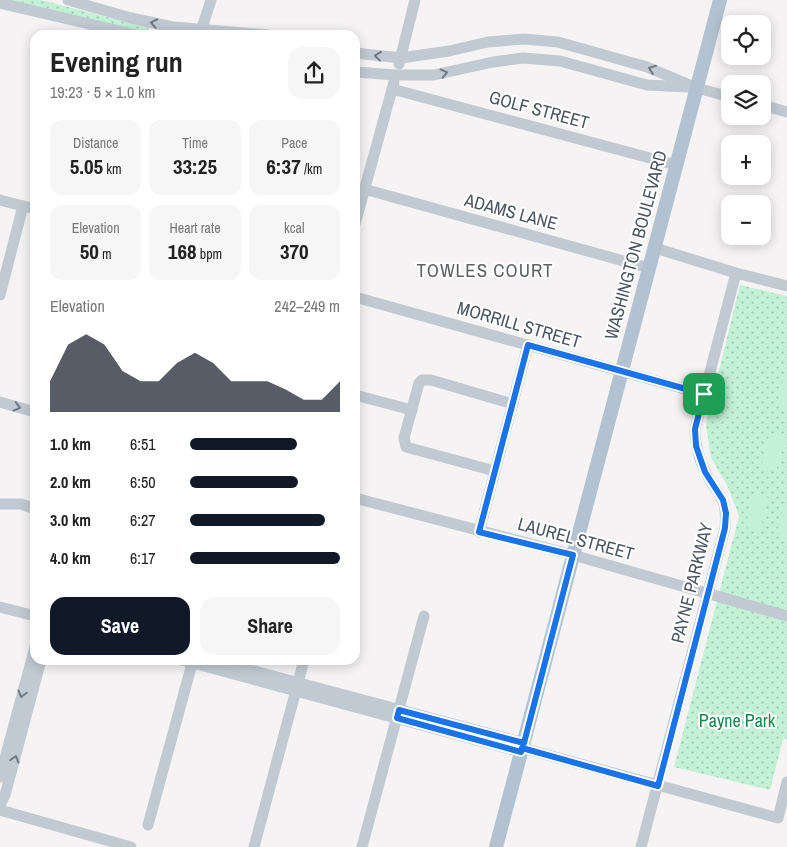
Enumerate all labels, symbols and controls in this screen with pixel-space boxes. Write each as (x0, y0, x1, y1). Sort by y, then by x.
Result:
map controls (721, 15, 771, 245)
button: locate (721, 15, 771, 65)
one-way arrow (149, 18, 158, 29)
text: Evening run (50, 43, 183, 81)
button: share (288, 47, 340, 99)
one-way arrow (374, 51, 382, 62)
one-way arrow (648, 65, 657, 75)
one-way arrow (440, 68, 449, 79)
button: layers (721, 75, 771, 125)
text: 19:23 · 5 × 1.0 km (50, 81, 155, 103)
street label: GOLF STREET (486, 84, 592, 135)
text: Distance (73, 134, 118, 152)
text: Time (182, 134, 208, 152)
text: Pace (281, 134, 307, 152)
button: + (721, 135, 771, 185)
street label: WASHINGTON BOULEVARD (598, 147, 673, 342)
text: 5.05 (70, 152, 103, 181)
text: 33:25 (173, 152, 217, 181)
text: 6:37 (266, 152, 301, 181)
text: km (103, 160, 122, 178)
text: /km (301, 160, 322, 178)
street label: ADAMS LANE (461, 187, 560, 236)
button: − (721, 195, 771, 245)
text: Elevation (72, 219, 120, 237)
text: Heart rate (169, 219, 221, 237)
text: kcal (284, 219, 305, 237)
text: 50 (80, 237, 99, 266)
text: 168 (168, 237, 197, 266)
text: 370 (280, 237, 309, 266)
text: m (99, 245, 112, 263)
text: bpm (197, 245, 222, 263)
district label: TOWLES COURT (417, 257, 553, 283)
text: Elevation (50, 295, 105, 317)
text: 242–249 m (274, 295, 340, 317)
street label: MORRILL STREET (454, 295, 584, 354)
pin (683, 373, 725, 415)
icon: arrive (690, 380, 718, 408)
one-way arrow (13, 401, 22, 412)
text: 1.0 km (50, 433, 91, 455)
text: 6:51 (130, 433, 156, 455)
text: 2.0 km (50, 471, 91, 493)
text: 6:50 (130, 471, 156, 493)
text: 3.0 km (50, 509, 91, 531)
text: 6:27 (130, 509, 156, 531)
street label: LAUREL STREET (515, 511, 637, 566)
street label: PAYNE PARKWAY (664, 520, 719, 646)
text: 4.0 km (50, 547, 91, 569)
text: 6:17 (130, 547, 156, 569)
button: Save (50, 597, 190, 655)
button: Share (200, 597, 340, 655)
one-way arrow (17, 689, 28, 698)
park label: Payne Park (699, 708, 776, 733)
one-way arrow (10, 755, 20, 763)

